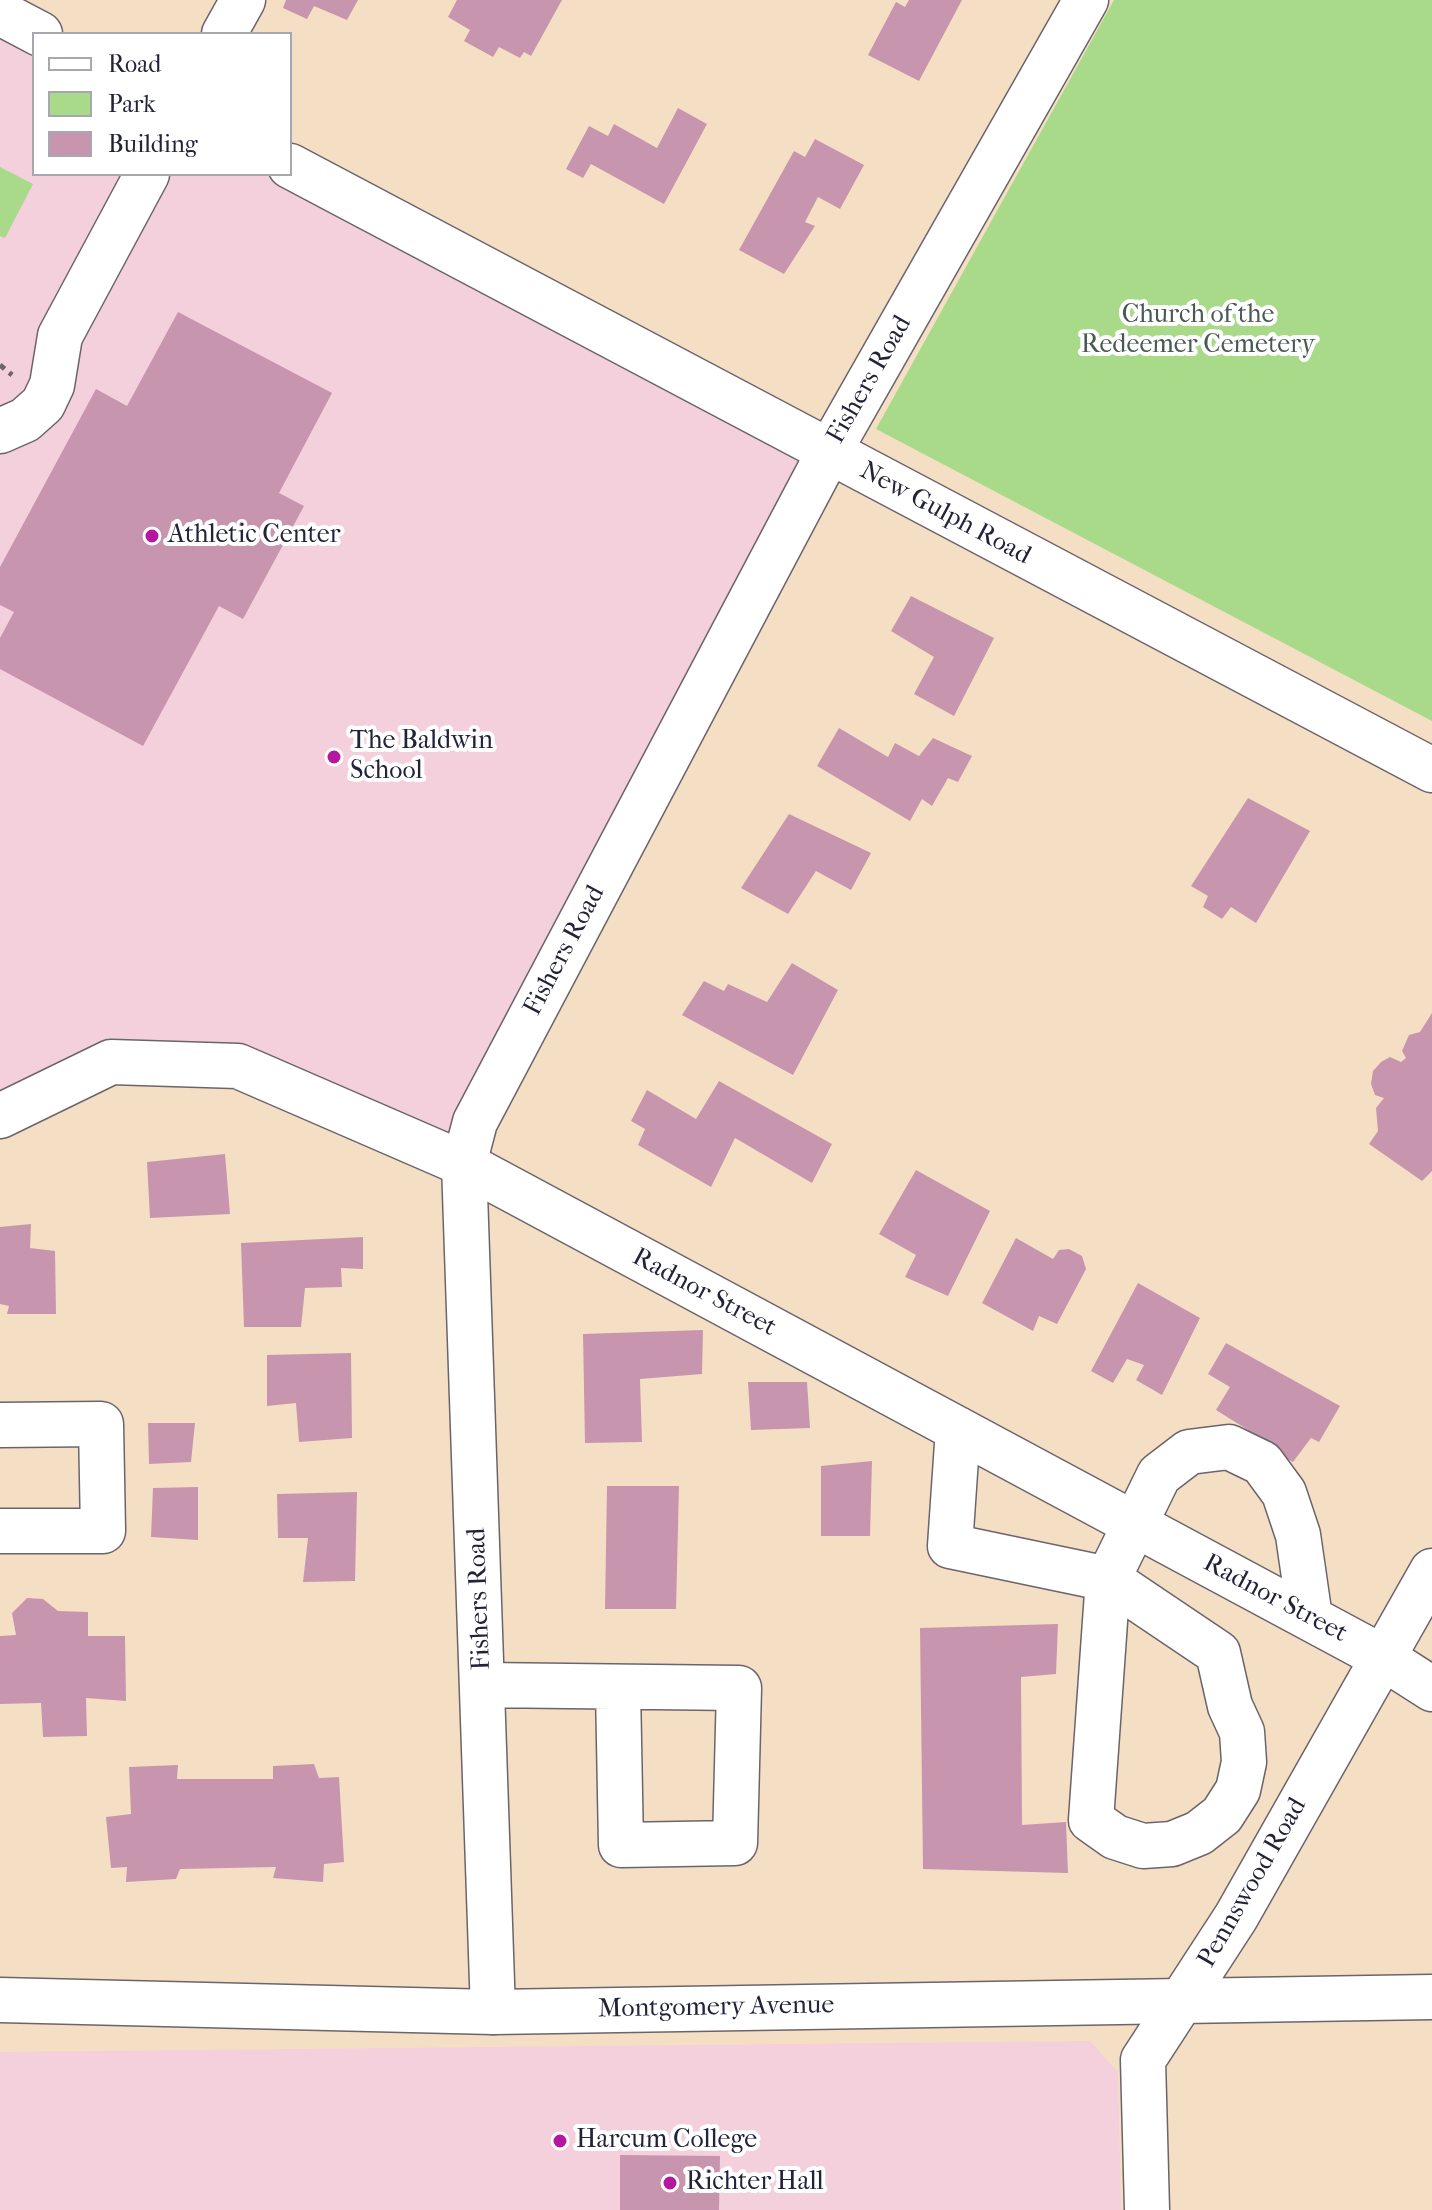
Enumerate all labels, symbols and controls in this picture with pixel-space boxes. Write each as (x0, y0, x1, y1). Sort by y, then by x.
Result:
legend (32, 32, 292, 176)
text: Road (108, 50, 161, 78)
text: Park (108, 90, 156, 118)
text: Building (108, 130, 198, 158)
park label: Church of the Redeemer Cemetery (1081, 300, 1315, 362)
street label: Fishers Road (821, 310, 919, 450)
street label: New Gulph Road (854, 456, 1036, 572)
place label: Athletic Center (168, 520, 341, 552)
marker: Athletic Center (143, 527, 161, 545)
place label: The Baldwin School (350, 726, 493, 788)
marker: The Baldwin School (325, 748, 343, 766)
street label: Fishers Road (518, 881, 612, 1021)
street label: Radnor Street (627, 1242, 781, 1344)
street label: Fishers Road (462, 1527, 498, 1671)
street label: Radnor Street (1198, 1548, 1352, 1650)
street label: Pennswood Road (1192, 1793, 1314, 1973)
street label: Montgomery Avenue (598, 1990, 834, 2026)
place label: Harcum College (576, 2125, 757, 2157)
marker: Harcum College (551, 2132, 569, 2150)
place label: Richter Hall (686, 2167, 824, 2199)
marker: Richter Hall (661, 2174, 679, 2192)

